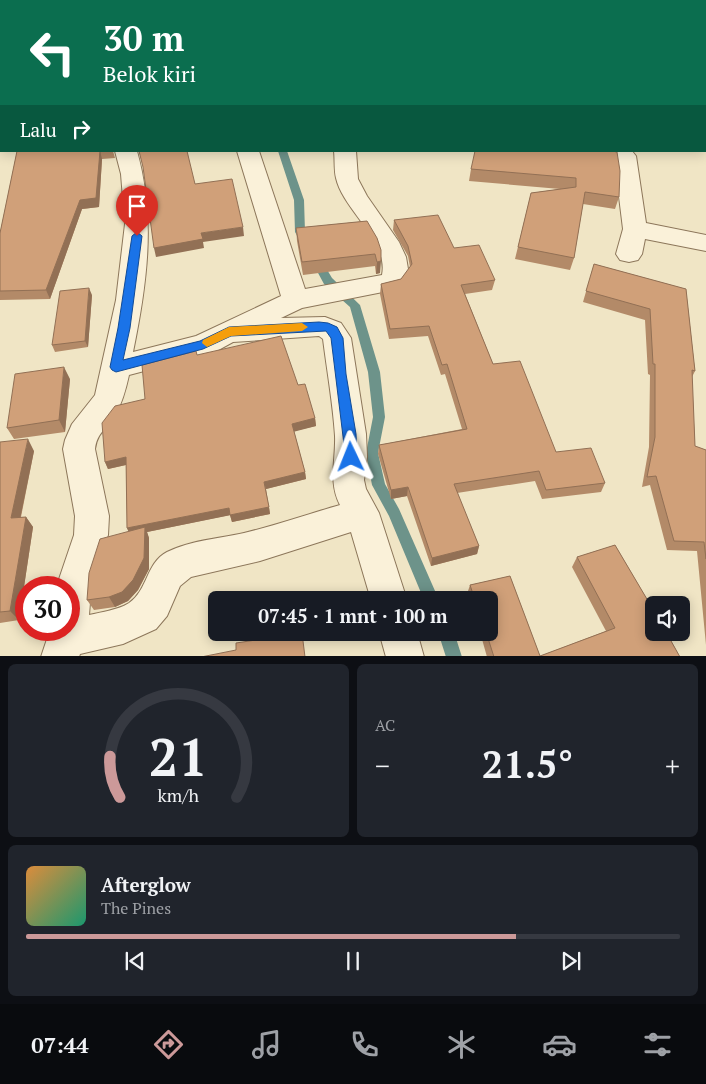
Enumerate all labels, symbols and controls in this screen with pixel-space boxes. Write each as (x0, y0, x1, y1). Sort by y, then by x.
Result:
text: 30 m (103, 15, 184, 61)
icon: left (20, 20, 85, 85)
text: Belok kiri (103, 59, 196, 88)
icon: right (67, 115, 95, 143)
text: Lalu (20, 117, 57, 142)
pin (116, 185, 158, 236)
icon: arrive (123, 192, 151, 220)
position arrow (324, 430, 376, 482)
speed limit sign: 30 (15, 576, 80, 641)
map controls (645, 596, 690, 641)
button: sound (645, 596, 690, 641)
text: 07:45 · 1 mnt · 100 m (258, 603, 448, 628)
text: AC (375, 714, 395, 736)
text: 21 (149, 722, 208, 791)
text: 21.5° (482, 739, 573, 789)
text: − (375, 747, 390, 784)
text: + (665, 747, 680, 784)
text: km/h (158, 783, 200, 807)
text: Afterglow (101, 872, 191, 897)
text: The Pines (101, 897, 171, 919)
icon: previous (121, 947, 149, 975)
icon: pause (339, 947, 367, 975)
icon: next (557, 947, 585, 975)
icon: directions (151, 1027, 186, 1062)
icon: music (249, 1027, 284, 1062)
icon: phone (347, 1027, 382, 1062)
icon: climate (444, 1027, 479, 1062)
icon: car (542, 1027, 577, 1062)
icon: filters (640, 1027, 675, 1062)
text: 07:44 (31, 1030, 89, 1059)

